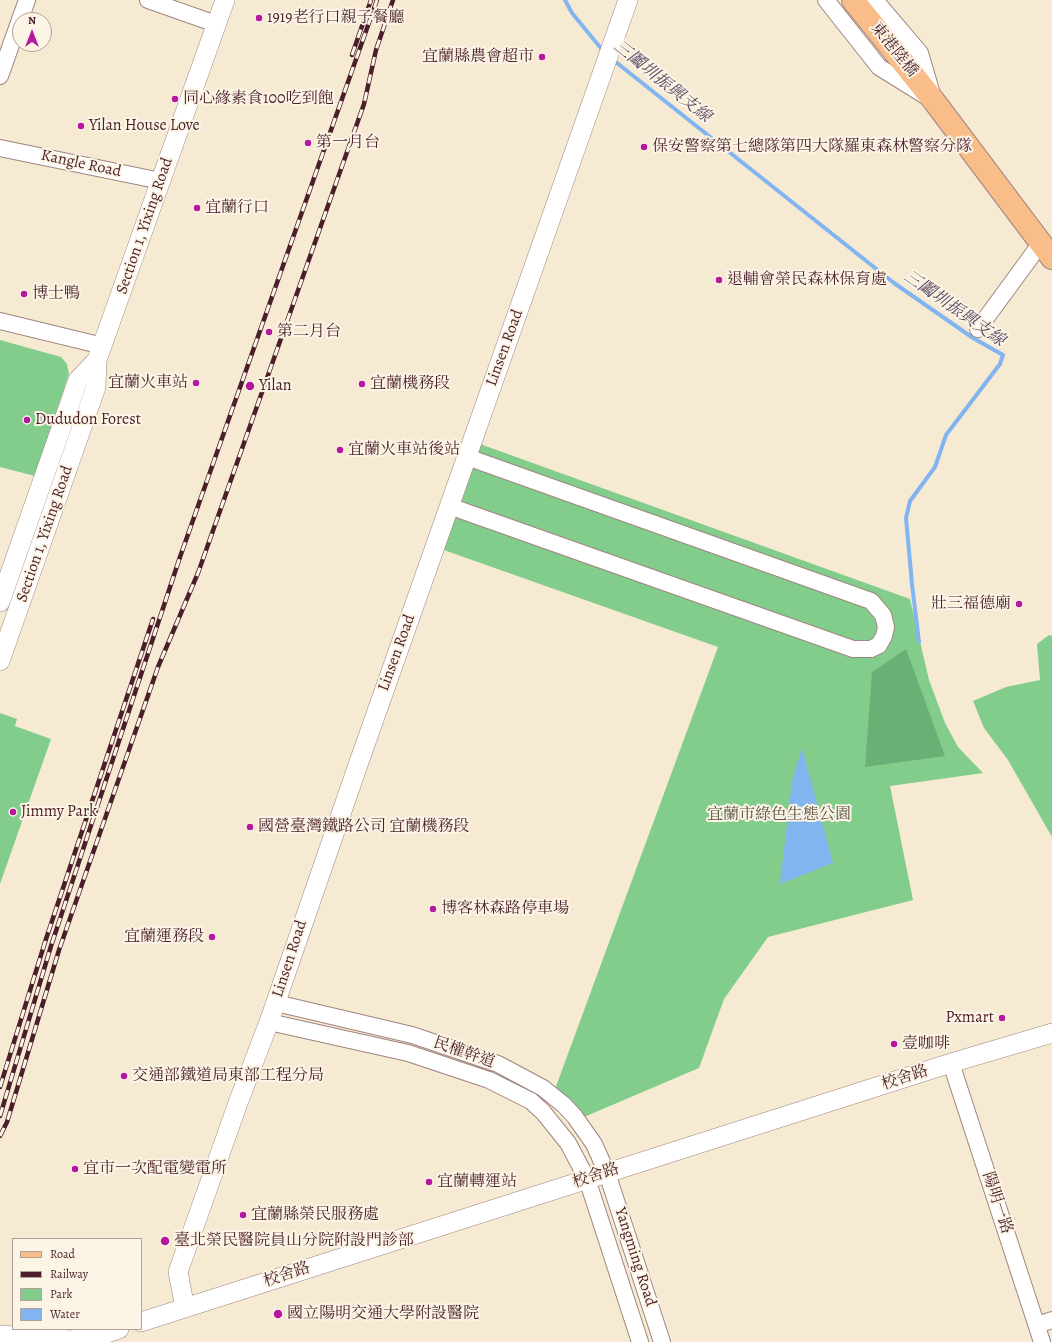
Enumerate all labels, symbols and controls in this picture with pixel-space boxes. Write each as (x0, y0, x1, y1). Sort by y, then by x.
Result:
place label: 1919老行口親子餐廳 (267, 8, 405, 28)
north arrow (12, 12, 52, 52)
text: N (28, 13, 36, 28)
marker: 1919老行口親子餐廳 (254, 13, 264, 23)
street label: 東港陸橋 (866, 19, 922, 81)
water label: 三鬮圳振興支線 (609, 37, 715, 127)
place label: 宜蘭縣農會超市 (422, 47, 534, 67)
marker: 宜蘭縣農會超市 (537, 52, 547, 62)
place label: 同心緣素食100吃到飽 (183, 89, 334, 109)
marker: 同心緣素食100吃到飽 (170, 94, 180, 104)
place label: Yilan House Love (89, 116, 200, 136)
marker: Yilan House Love (76, 121, 86, 131)
place label: 第一月台 (316, 133, 380, 153)
place label: 保安警察第七總隊第四大隊羅東森林警察分隊 (652, 137, 972, 157)
marker: 第一月台 (303, 138, 313, 148)
marker: 保安警察第七總隊第四大隊羅東森林警察分隊 (639, 142, 649, 152)
street label: Kangle Road (39, 146, 123, 182)
street label: Section 1, Yixing Road (113, 155, 177, 297)
place label: 宜蘭行口 (205, 198, 269, 218)
marker: 宜蘭行口 (192, 203, 202, 213)
water label: 三鬮圳振興支線 (899, 267, 1009, 351)
place label: 退輔會榮民森林保育處 (727, 270, 887, 290)
marker: 退輔會榮民森林保育處 (714, 275, 724, 285)
place label: 博士鴨 (32, 284, 80, 304)
marker: 博士鴨 (19, 289, 29, 299)
street label: Linsen Road (482, 307, 528, 389)
place label: 第二月台 (277, 322, 341, 342)
marker: 第二月台 (264, 327, 274, 337)
place label: 宜蘭火車站 (108, 373, 188, 393)
place label: 宜蘭機務段 (370, 374, 450, 394)
place label: Yilan (259, 376, 292, 396)
marker: 宜蘭火車站 (191, 378, 201, 388)
marker: 宜蘭機務段 (357, 379, 367, 389)
marker: Yilan (244, 380, 256, 392)
place label: Dududon Forest (35, 410, 141, 430)
marker: Dududon Forest (22, 415, 32, 425)
place label: 宜蘭火車站後站 (348, 440, 460, 460)
marker: 宜蘭火車站後站 (335, 445, 345, 455)
street label: Section 1, Yixing Road (13, 463, 77, 605)
place label: 壯三福德廟 (931, 594, 1011, 614)
marker: 壯三福德廟 (1014, 599, 1024, 609)
street label: Linsen Road (374, 612, 420, 694)
place label: Jimmy Park (21, 802, 97, 822)
park label: 宜蘭市綠色生態公園 (707, 805, 851, 825)
marker: Jimmy Park (8, 807, 18, 817)
place label: 國營臺灣鐵路公司 宜蘭機務段 (258, 817, 469, 837)
marker: 國營臺灣鐵路公司 宜蘭機務段 (245, 822, 255, 832)
place label: 博客林森路停車場 (441, 899, 569, 919)
marker: 博客林森路停車場 (428, 904, 438, 914)
street label: Linsen Road (268, 918, 312, 1000)
place label: 宜蘭運務段 (124, 927, 204, 947)
marker: 宜蘭運務段 (207, 932, 217, 942)
place label: Pxmart (945, 1008, 994, 1028)
marker: Pxmart (997, 1013, 1007, 1023)
street label: 民權幹道 (431, 1034, 497, 1072)
place label: 壹咖啡 (902, 1034, 950, 1054)
marker: 壹咖啡 (889, 1039, 899, 1049)
street label: 校舍路 (879, 1061, 931, 1095)
place label: 交通部鐵道局東部工程分局 (132, 1066, 324, 1086)
marker: 交通部鐵道局東部工程分局 (119, 1071, 129, 1081)
place label: 宜市一次配電變電所 (83, 1159, 227, 1179)
street label: 校舍路 (570, 1159, 622, 1193)
marker: 宜市一次配電變電所 (70, 1164, 80, 1174)
street label: 陽明一路 (978, 1170, 1016, 1236)
place label: 宜蘭轉運站 (437, 1172, 517, 1192)
marker: 宜蘭轉運站 (424, 1177, 434, 1187)
place label: 宜蘭縣榮民服務處 (251, 1205, 379, 1225)
street label: Yangming Road (610, 1205, 660, 1309)
marker: 宜蘭縣榮民服務處 (238, 1210, 248, 1220)
place label: 臺北榮民醫院員山分院附設門診部 (174, 1231, 414, 1251)
marker: 臺北榮民醫院員山分院附設門診部 (159, 1235, 171, 1247)
legend (12, 1238, 142, 1330)
text: Road (50, 1246, 75, 1262)
street label: 校舍路 (261, 1258, 313, 1292)
text: Railway (50, 1266, 88, 1282)
text: Park (50, 1286, 73, 1302)
place label: 國立陽明交通大學附設醫院 (287, 1304, 479, 1324)
text: Water (50, 1306, 80, 1322)
marker: 國立陽明交通大學附設醫院 (272, 1308, 284, 1320)

